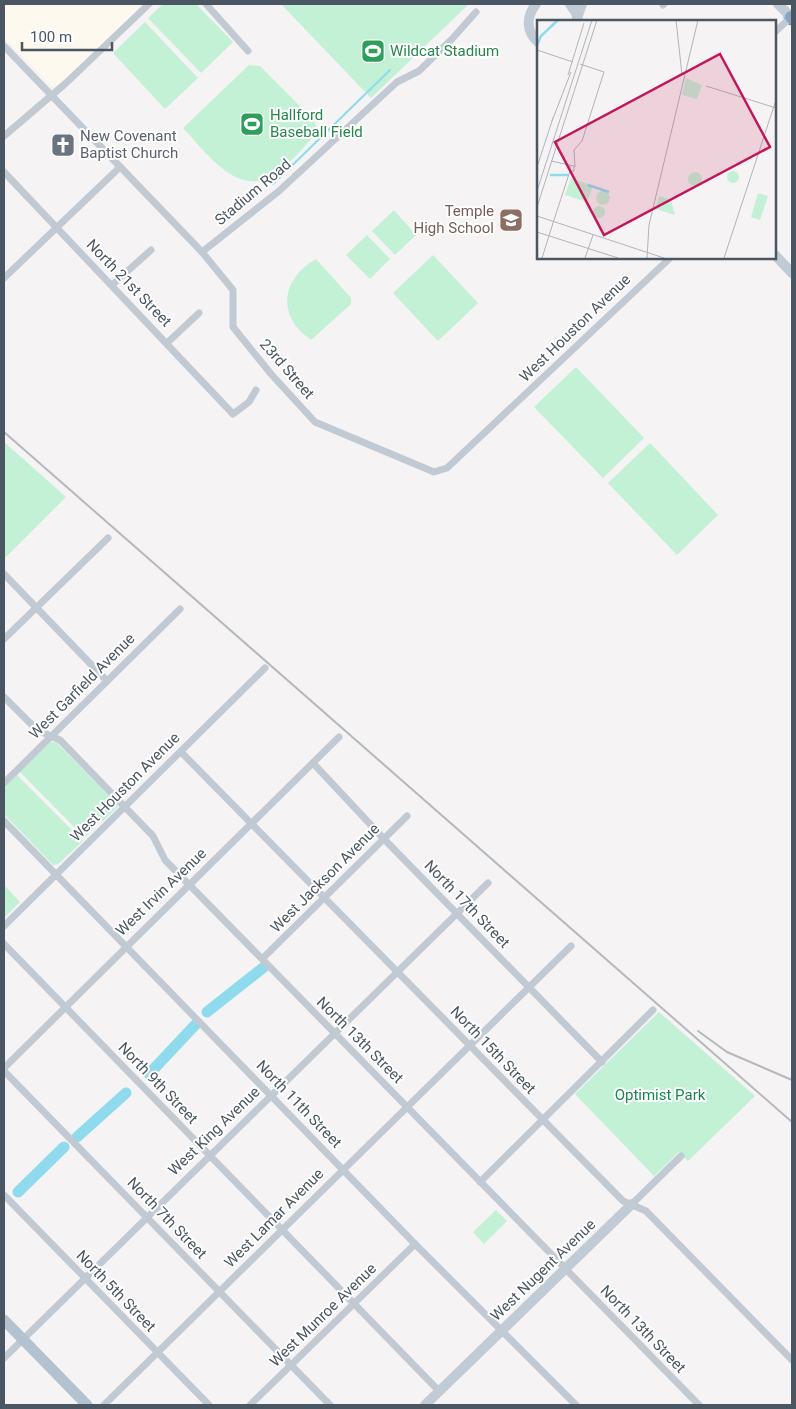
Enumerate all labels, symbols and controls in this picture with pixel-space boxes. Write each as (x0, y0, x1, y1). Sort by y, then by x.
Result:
scale bar (22, 20, 112, 52)
inset map (537, 20, 776, 259)
text: 100 m (30, 28, 72, 46)
sports icon: Wildcat Stadium (360, 38, 386, 64)
place label: Wildcat Stadium (390, 42, 499, 60)
place label: Hallford Baseball Field (270, 106, 363, 141)
sports icon: Hallford Baseball Field (239, 111, 265, 137)
place label: New Covenant Baptist Church (80, 127, 178, 162)
church icon: New Covenant Baptist Church (50, 132, 76, 158)
street label: Stadium Road (211, 155, 295, 229)
place label: Temple High School (413, 202, 494, 237)
school or university icon: Temple High School (498, 207, 524, 233)
street label: North 21st Street (83, 236, 175, 330)
street label: West Houston Avenue (516, 270, 634, 386)
street label: 23rd Street (256, 335, 318, 403)
street label: West Garfield Avenue (25, 629, 139, 743)
street label: West Houston Avenue (67, 729, 183, 845)
street label: West Jackson Avenue (267, 820, 383, 936)
street label: West Irvin Avenue (112, 844, 210, 940)
street label: North 17th Street (421, 856, 513, 952)
street label: North 13th Street (313, 993, 407, 1087)
street label: North 15th Street (447, 1002, 539, 1098)
street label: North 9th Street (115, 1038, 202, 1128)
street label: North 11th Street (253, 1056, 345, 1152)
street label: West King Avenue (165, 1083, 263, 1179)
park label: Optimist Park (615, 1086, 706, 1104)
street label: West Lamar Avenue (221, 1165, 327, 1271)
street label: North 7th Street (124, 1173, 211, 1263)
street label: West Nugent Avenue (487, 1215, 599, 1325)
street label: North 5th Street (73, 1246, 160, 1336)
street label: West Munroe Avenue (266, 1259, 380, 1371)
street label: North 13th Street (597, 1281, 689, 1377)

